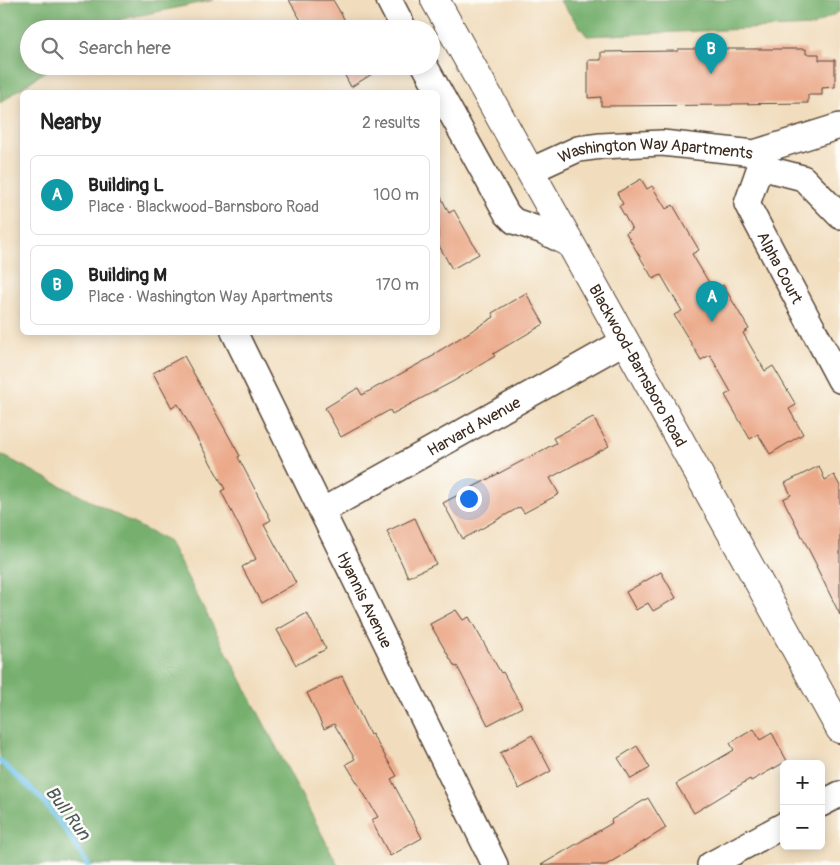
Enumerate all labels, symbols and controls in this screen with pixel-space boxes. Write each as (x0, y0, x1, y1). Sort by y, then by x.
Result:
search box (20, 20, 440, 75)
pin: B (695, 33, 727, 74)
icon: search (38, 34, 66, 62)
text: Search here (78, 36, 171, 60)
text: Nearby (40, 109, 101, 136)
text: 2 results (362, 113, 420, 133)
street label: Washington Way Apartments (555, 134, 754, 168)
text: Building L (88, 173, 164, 197)
text: A (52, 185, 62, 205)
text: 100 m (373, 185, 419, 205)
text: Place · Blackwood-Barnsboro Road (88, 197, 319, 217)
street label: Alpha Court (752, 228, 807, 308)
text: Building M (88, 263, 167, 287)
text: B (52, 275, 62, 295)
text: 170 m (376, 275, 419, 295)
street label: Blackwood-Barnsboro Road (584, 281, 691, 451)
pin: A (696, 281, 728, 322)
text: Place · Washington Way Apartments (88, 287, 333, 307)
street label: Harvard Avenue (424, 393, 525, 461)
your location (456, 486, 482, 512)
street label: Hyannis Avenue (332, 549, 396, 652)
map controls (780, 760, 825, 850)
button: + (780, 760, 825, 805)
water label: Bull Run (40, 782, 96, 845)
button: − (780, 805, 825, 850)

